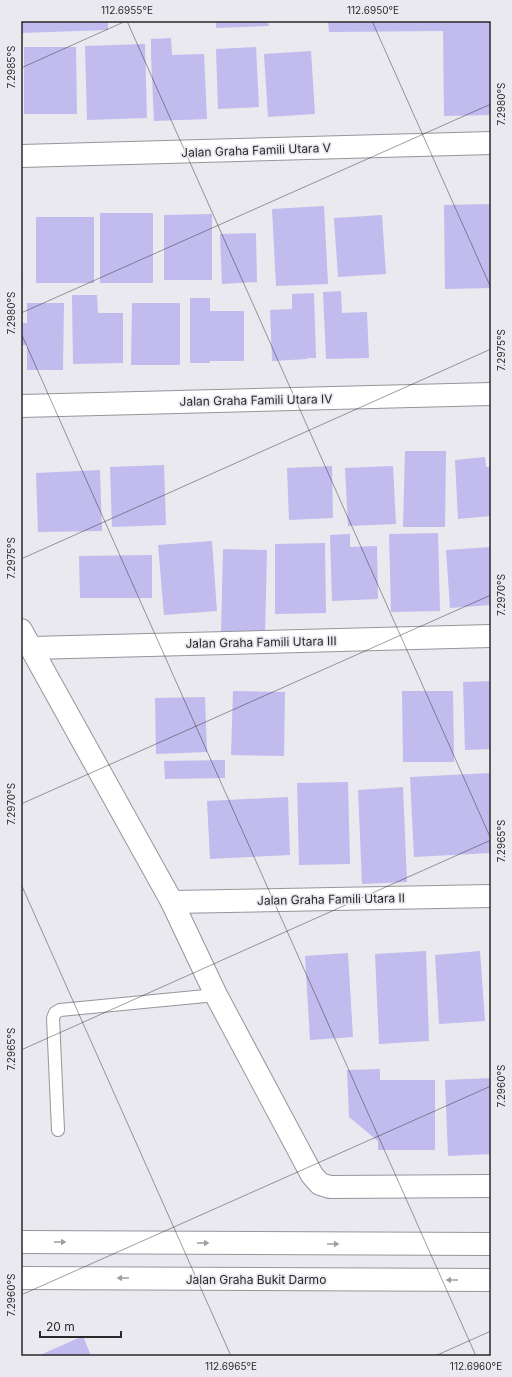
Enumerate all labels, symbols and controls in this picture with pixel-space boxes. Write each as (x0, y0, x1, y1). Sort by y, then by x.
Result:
text: 112.6955°E (101, 4, 153, 16)
text: 112.6950°E (347, 4, 399, 16)
text: 7.2985°S (5, 46, 17, 88)
text: 7.2980°S (495, 82, 507, 126)
street label: Jalan Graha Famili Utara V (181, 140, 331, 160)
text: 7.2980°S (5, 291, 17, 335)
text: 7.2975°S (495, 329, 507, 371)
street label: Jalan Graha Famili Utara IV (179, 391, 333, 409)
text: 7.2975°S (5, 537, 17, 579)
text: 7.2970°S (495, 574, 507, 616)
street label: Jalan Graha Famili Utara III (185, 633, 337, 651)
text: 7.2970°S (5, 783, 17, 825)
text: 7.2965°S (495, 820, 507, 862)
street label: Jalan Graha Famili Utara II (257, 890, 405, 908)
text: 7.2965°S (5, 1028, 17, 1070)
text: 7.2960°S (495, 1064, 507, 1108)
one-way arrow (54, 1239, 67, 1245)
one-way arrow (197, 1240, 210, 1246)
one-way arrow (327, 1241, 340, 1247)
street label: Jalan Graha Bukit Darmo (186, 1272, 326, 1287)
text: 7.2960°S (5, 1273, 17, 1317)
one-way arrow (116, 1275, 129, 1281)
one-way arrow (445, 1277, 458, 1283)
scale bar (40, 1313, 121, 1339)
text: 20 m (46, 1319, 75, 1334)
text: 112.6965°E (205, 1360, 257, 1372)
text: 112.6960°E (450, 1360, 502, 1372)

